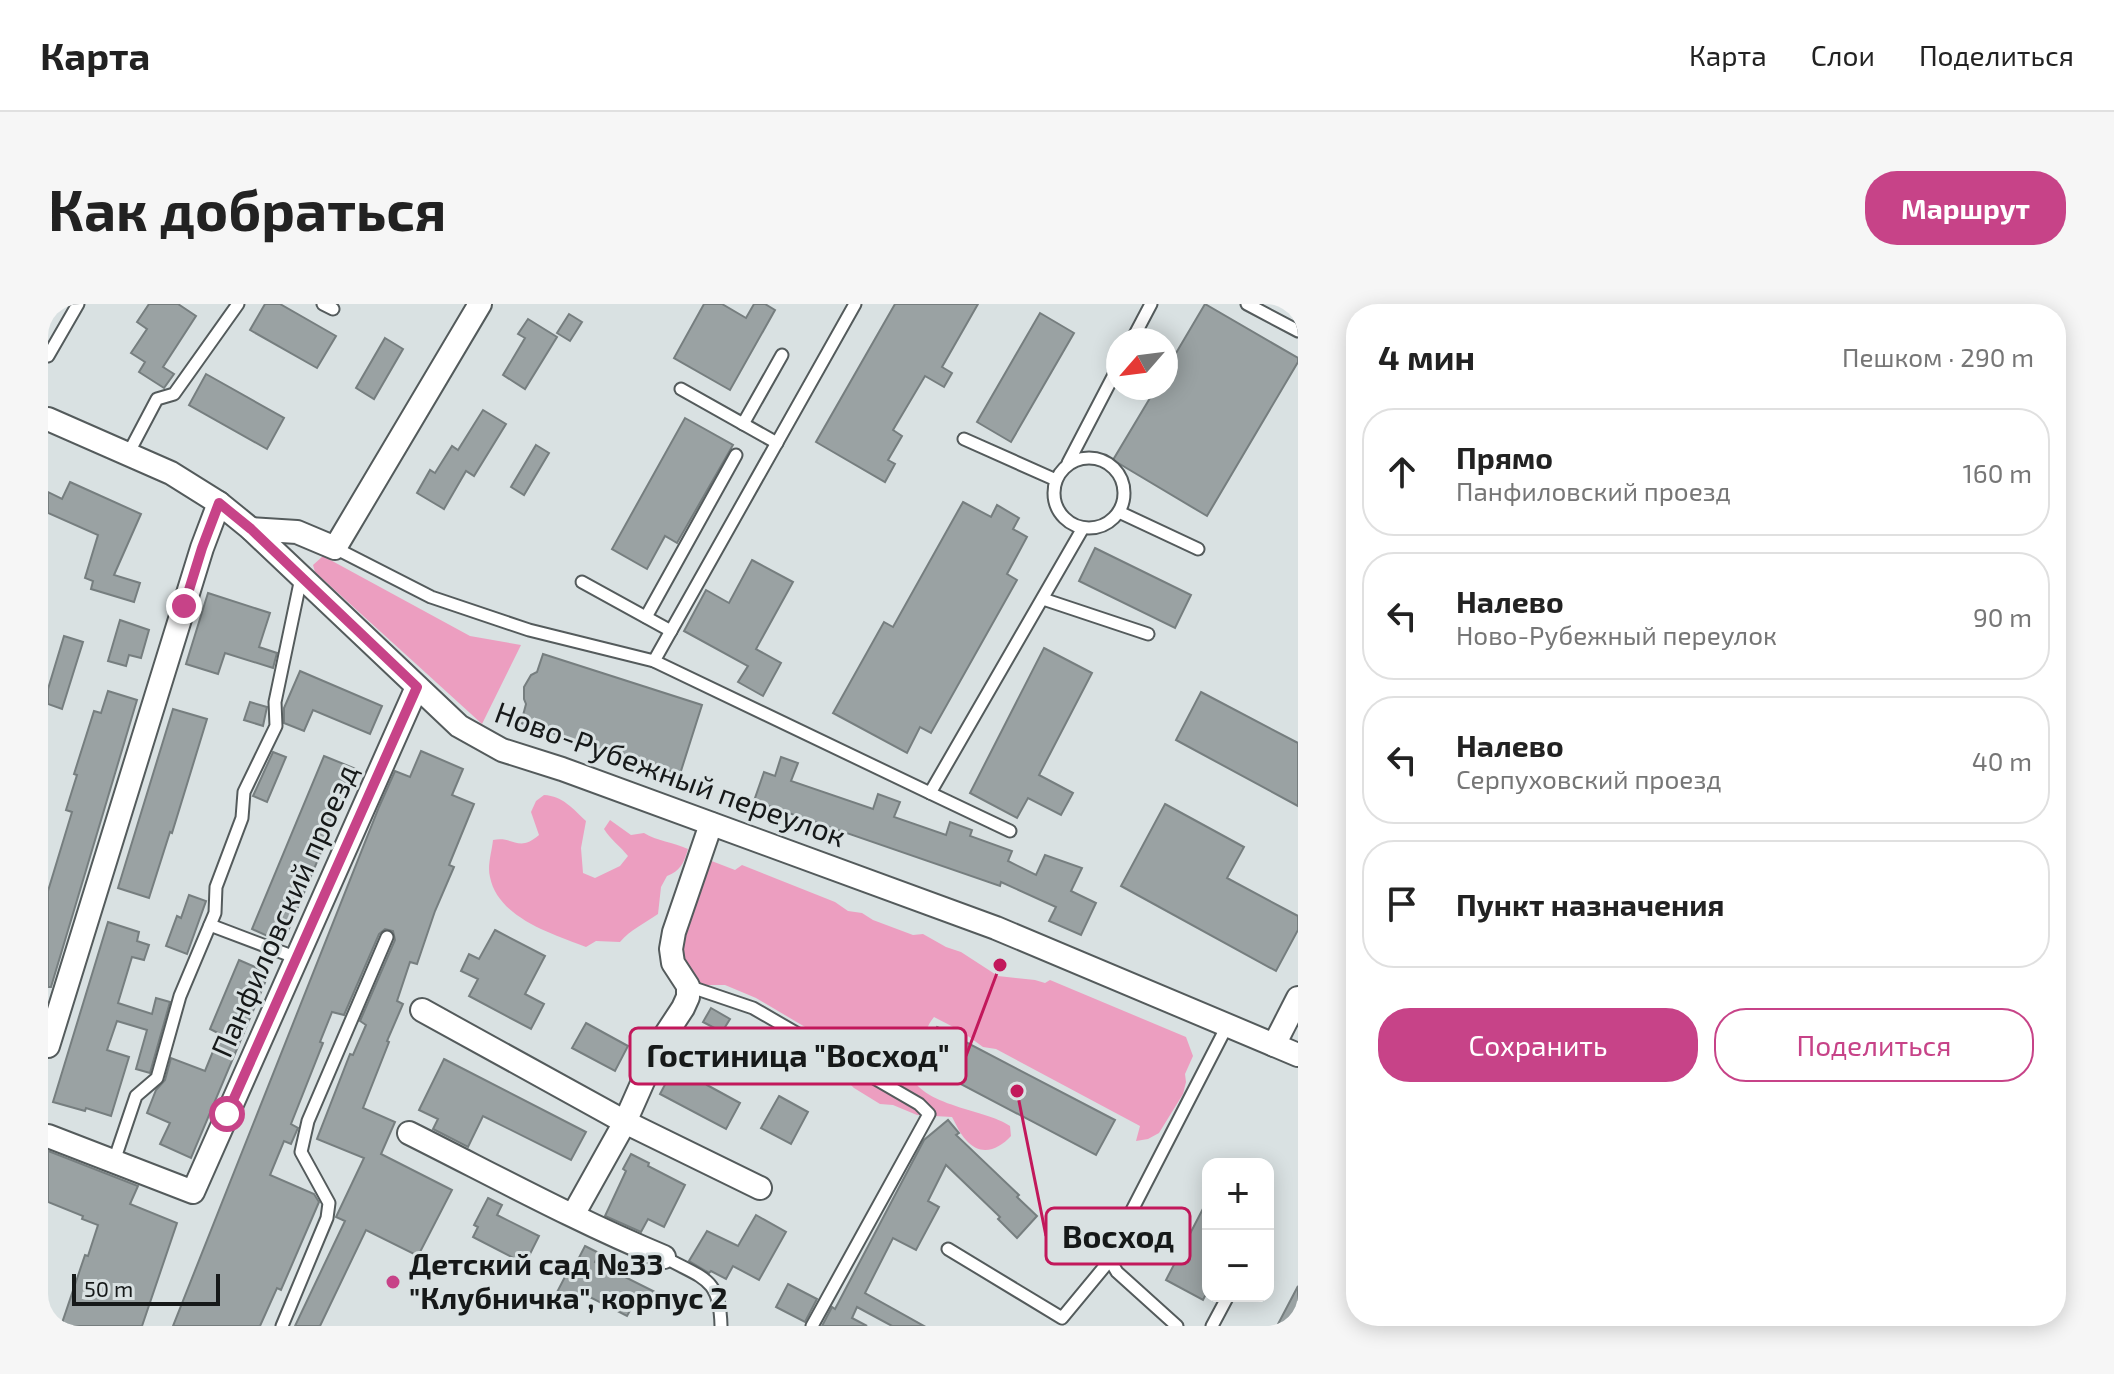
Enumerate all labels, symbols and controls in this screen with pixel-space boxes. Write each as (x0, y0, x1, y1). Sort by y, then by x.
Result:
text: Карта (40, 32, 150, 78)
text: Карта (1689, 38, 1767, 72)
text: Слои (1811, 38, 1875, 72)
text: Поделиться (1919, 38, 2074, 72)
button: Маршрут (1865, 171, 2066, 245)
text: Как добраться (48, 175, 446, 242)
north arrow (1106, 328, 1178, 400)
text: 4 мин (1378, 336, 1475, 377)
text: Пешком · 290 m (1842, 341, 2034, 372)
text: Прямо (1456, 439, 1553, 475)
icon: ahead (1380, 450, 1424, 494)
text: 160 m (1963, 457, 2032, 488)
text: Панфиловский проезд (1456, 475, 1731, 506)
text: Налево (1456, 583, 1564, 619)
route end (166, 588, 202, 624)
icon: left (1380, 594, 1424, 638)
text: 90 m (1973, 601, 2032, 632)
text: Ново-Рубежный переулок (1456, 619, 1777, 650)
street label: Ново-Рубежный переулок (490, 693, 851, 854)
text: Налево (1456, 727, 1564, 763)
icon: left (1380, 738, 1424, 782)
text: 40 m (1972, 745, 2032, 776)
street label: Панфиловский проезд (202, 758, 364, 1062)
text: Серпуховский проезд (1456, 763, 1721, 794)
icon: arrive (1380, 882, 1424, 926)
text: Пункт назначения (1456, 886, 1724, 922)
button: Сохранить (1378, 1008, 1698, 1082)
button: Поделиться (1714, 1008, 2034, 1082)
callout: Гостиница "Восход" (630, 1028, 966, 1084)
text: Гостиница "Восход" (646, 1035, 950, 1073)
route start (209, 1096, 245, 1132)
map controls (1202, 1158, 1274, 1302)
button: + (1202, 1158, 1274, 1230)
callout: Восход (1046, 1208, 1190, 1264)
text: Восход (1062, 1216, 1174, 1254)
button: − (1202, 1230, 1274, 1302)
place label: Детский сад №33 "Клубничка", корпус 2 (409, 1245, 728, 1316)
scale bar (72, 1270, 220, 1306)
marker: Детский сад №33 "Клубничка", корпус 2 (384, 1273, 402, 1291)
text: 50 m (84, 1275, 133, 1301)

